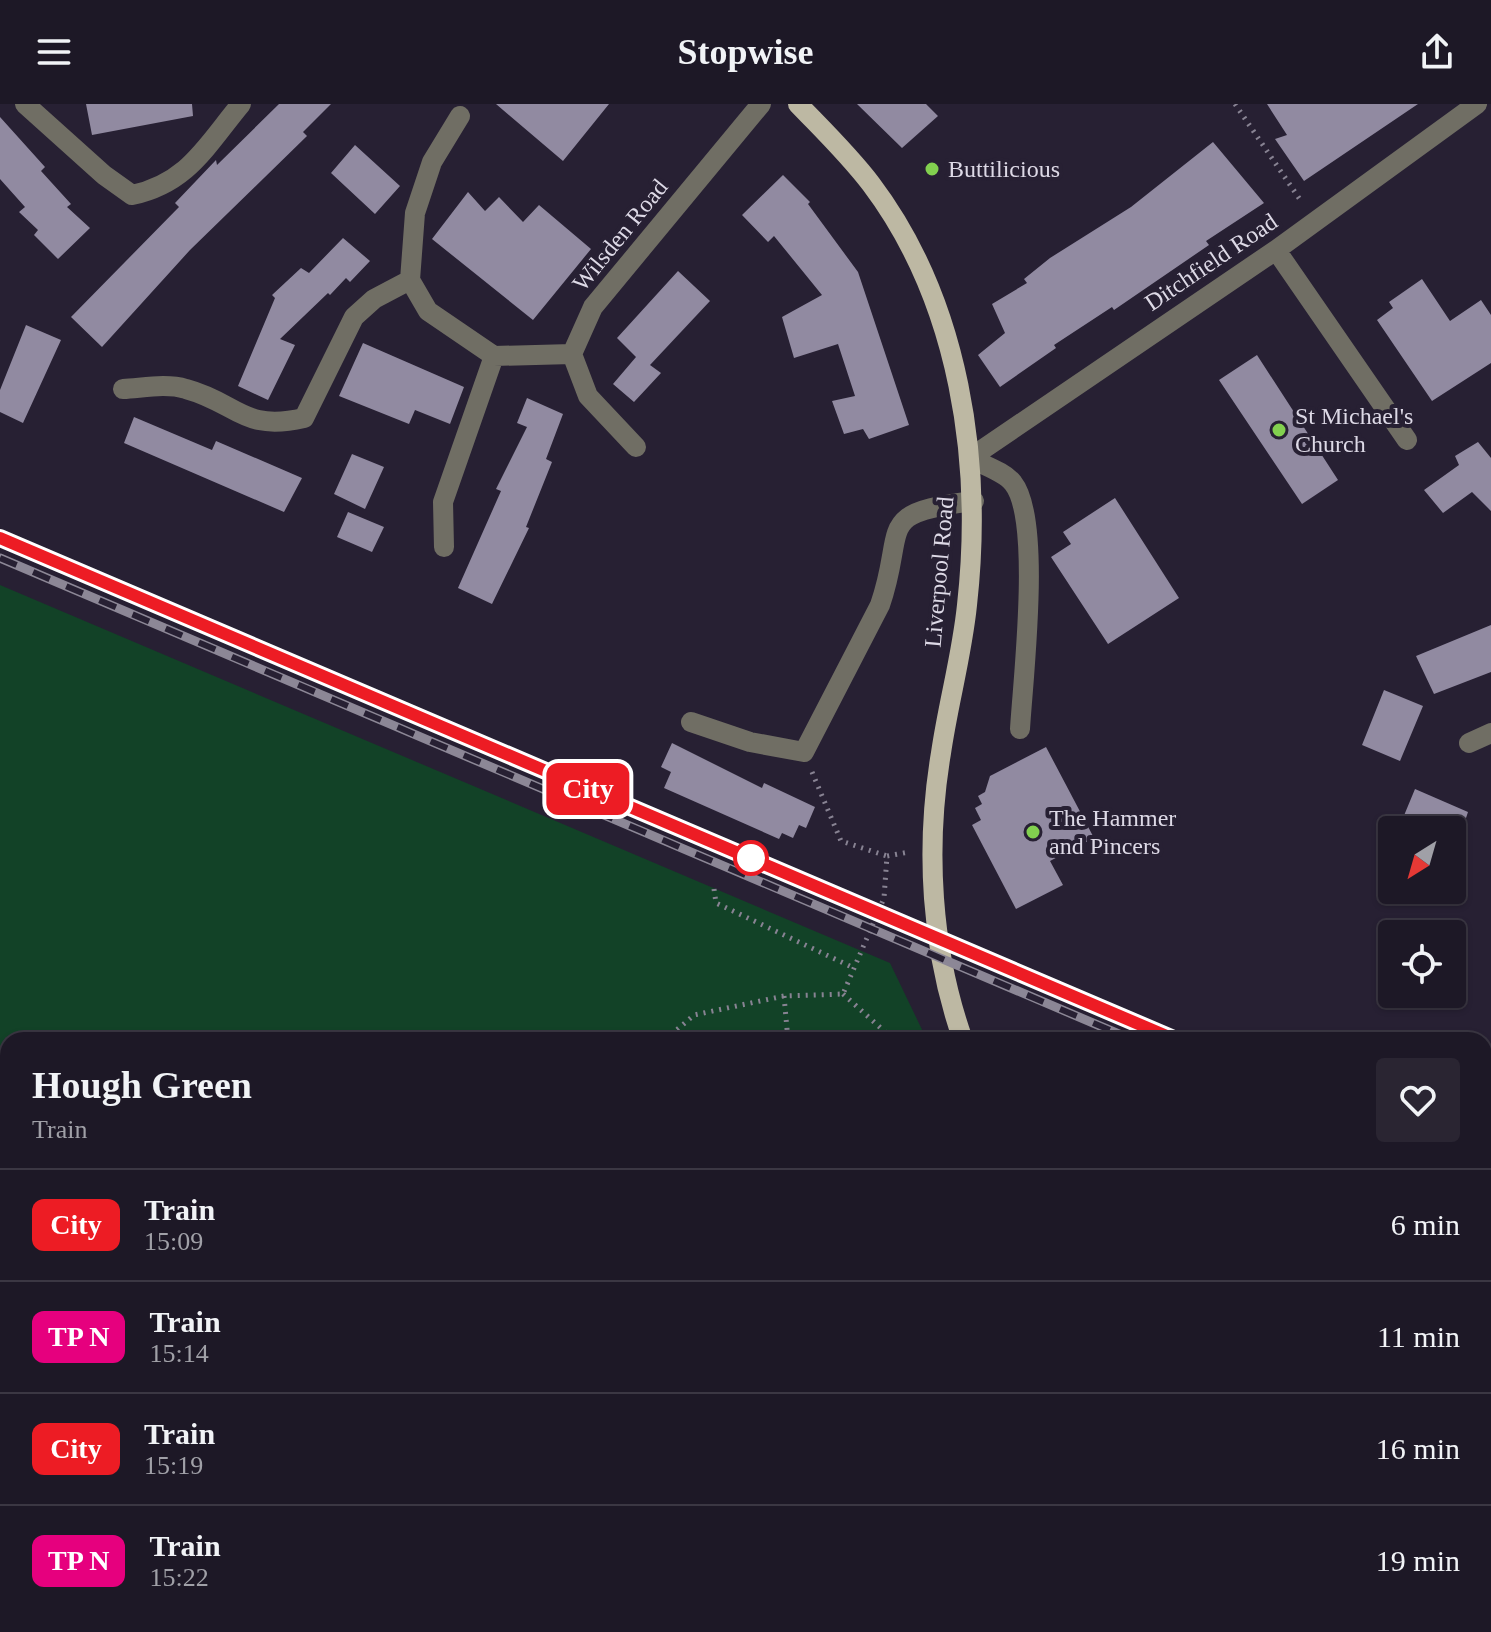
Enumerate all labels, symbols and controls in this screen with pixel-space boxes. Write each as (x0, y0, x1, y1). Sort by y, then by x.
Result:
icon: menu (32, 30, 76, 74)
icon: share (1415, 30, 1459, 74)
text: Stopwise (677, 32, 814, 72)
place label: Buttilicious (948, 156, 1060, 182)
marker: Buttilicious (923, 160, 941, 178)
street label: Wilsden Road (567, 174, 673, 296)
street label: Ditchfield Road (1140, 208, 1282, 316)
place label: St Michael's Church (1295, 403, 1413, 457)
marker: St Michael's Church (1270, 421, 1288, 439)
street label: Liverpool Road (919, 495, 959, 649)
line badge: City (532, 763, 644, 815)
text: City (562, 773, 614, 804)
place label: The Hammer and Pincers (1049, 805, 1176, 859)
north arrow (1378, 816, 1466, 904)
map controls (1378, 816, 1466, 1008)
marker: The Hammer and Pincers (1024, 823, 1042, 841)
unlabelled marker (734, 841, 768, 875)
button: locate (1378, 920, 1466, 1008)
button: heart (1376, 1058, 1460, 1142)
text: Hough Green (32, 1064, 252, 1106)
text: Train (32, 1115, 87, 1144)
text: Train (144, 1193, 215, 1226)
text: 6 min (1391, 1208, 1460, 1241)
text: City (50, 1209, 102, 1240)
text: 15:09 (144, 1227, 203, 1256)
text: Train (149, 1305, 221, 1338)
text: 11 min (1377, 1320, 1460, 1353)
text: TP N (48, 1321, 109, 1352)
text: 15:14 (149, 1339, 209, 1368)
text: Train (144, 1417, 215, 1450)
text: 16 min (1376, 1432, 1460, 1465)
text: City (50, 1433, 102, 1464)
text: 15:19 (144, 1451, 203, 1480)
text: Train (149, 1529, 221, 1562)
text: 19 min (1376, 1544, 1460, 1577)
text: TP N (48, 1545, 109, 1576)
text: 15:22 (149, 1563, 209, 1592)

